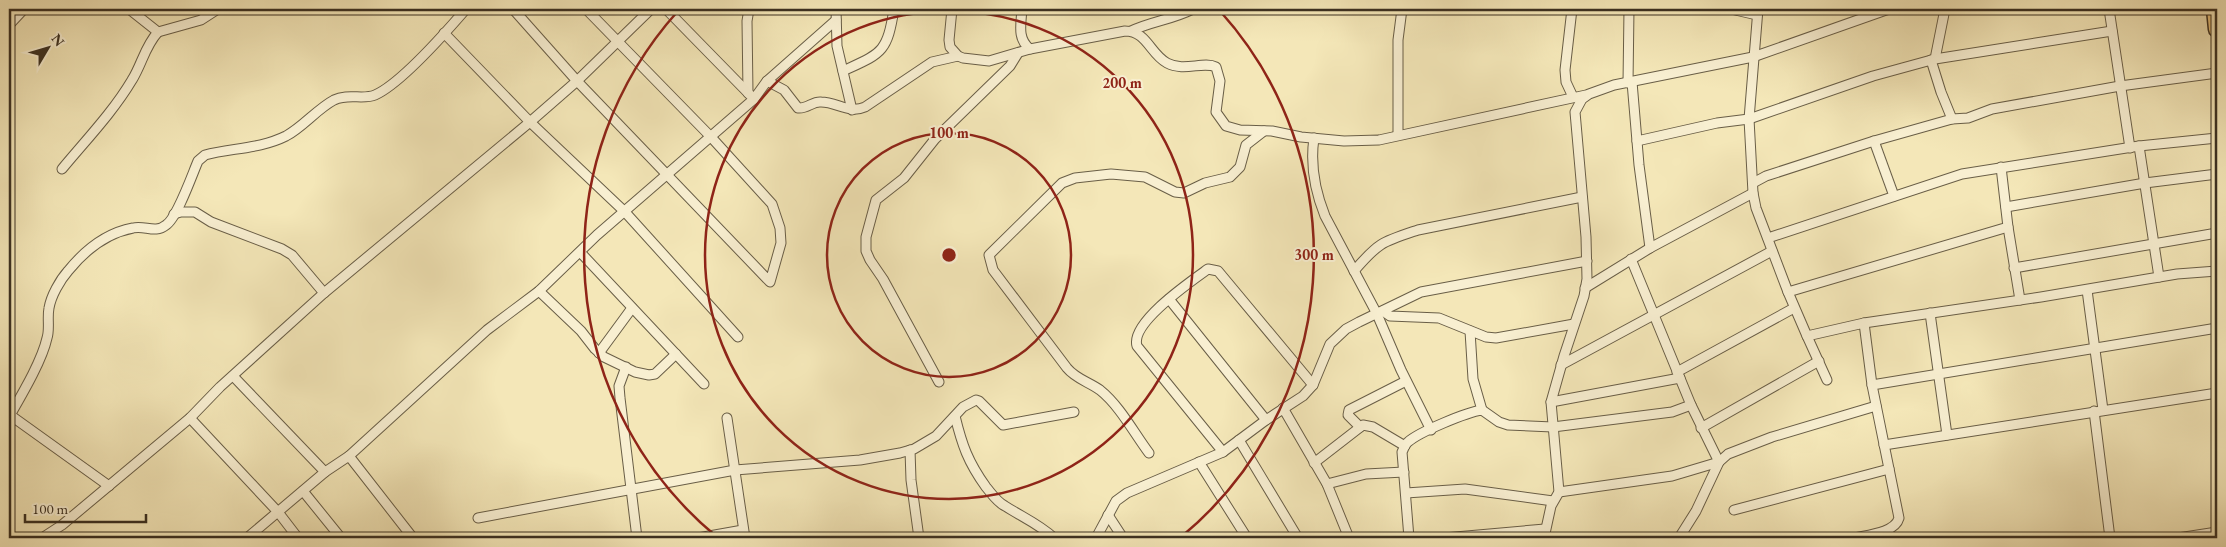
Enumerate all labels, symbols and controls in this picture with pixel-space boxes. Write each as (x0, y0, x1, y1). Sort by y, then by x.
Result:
north arrow (22, 22, 72, 72)
text: N (48, 30, 69, 51)
text: 200 m (1102, 73, 1142, 92)
text: 100 m (929, 123, 969, 142)
text: 300 m (1294, 245, 1334, 264)
centre of rings (940, 246, 958, 264)
scale bar (25, 492, 146, 524)
text: 100 m (32, 499, 69, 518)

